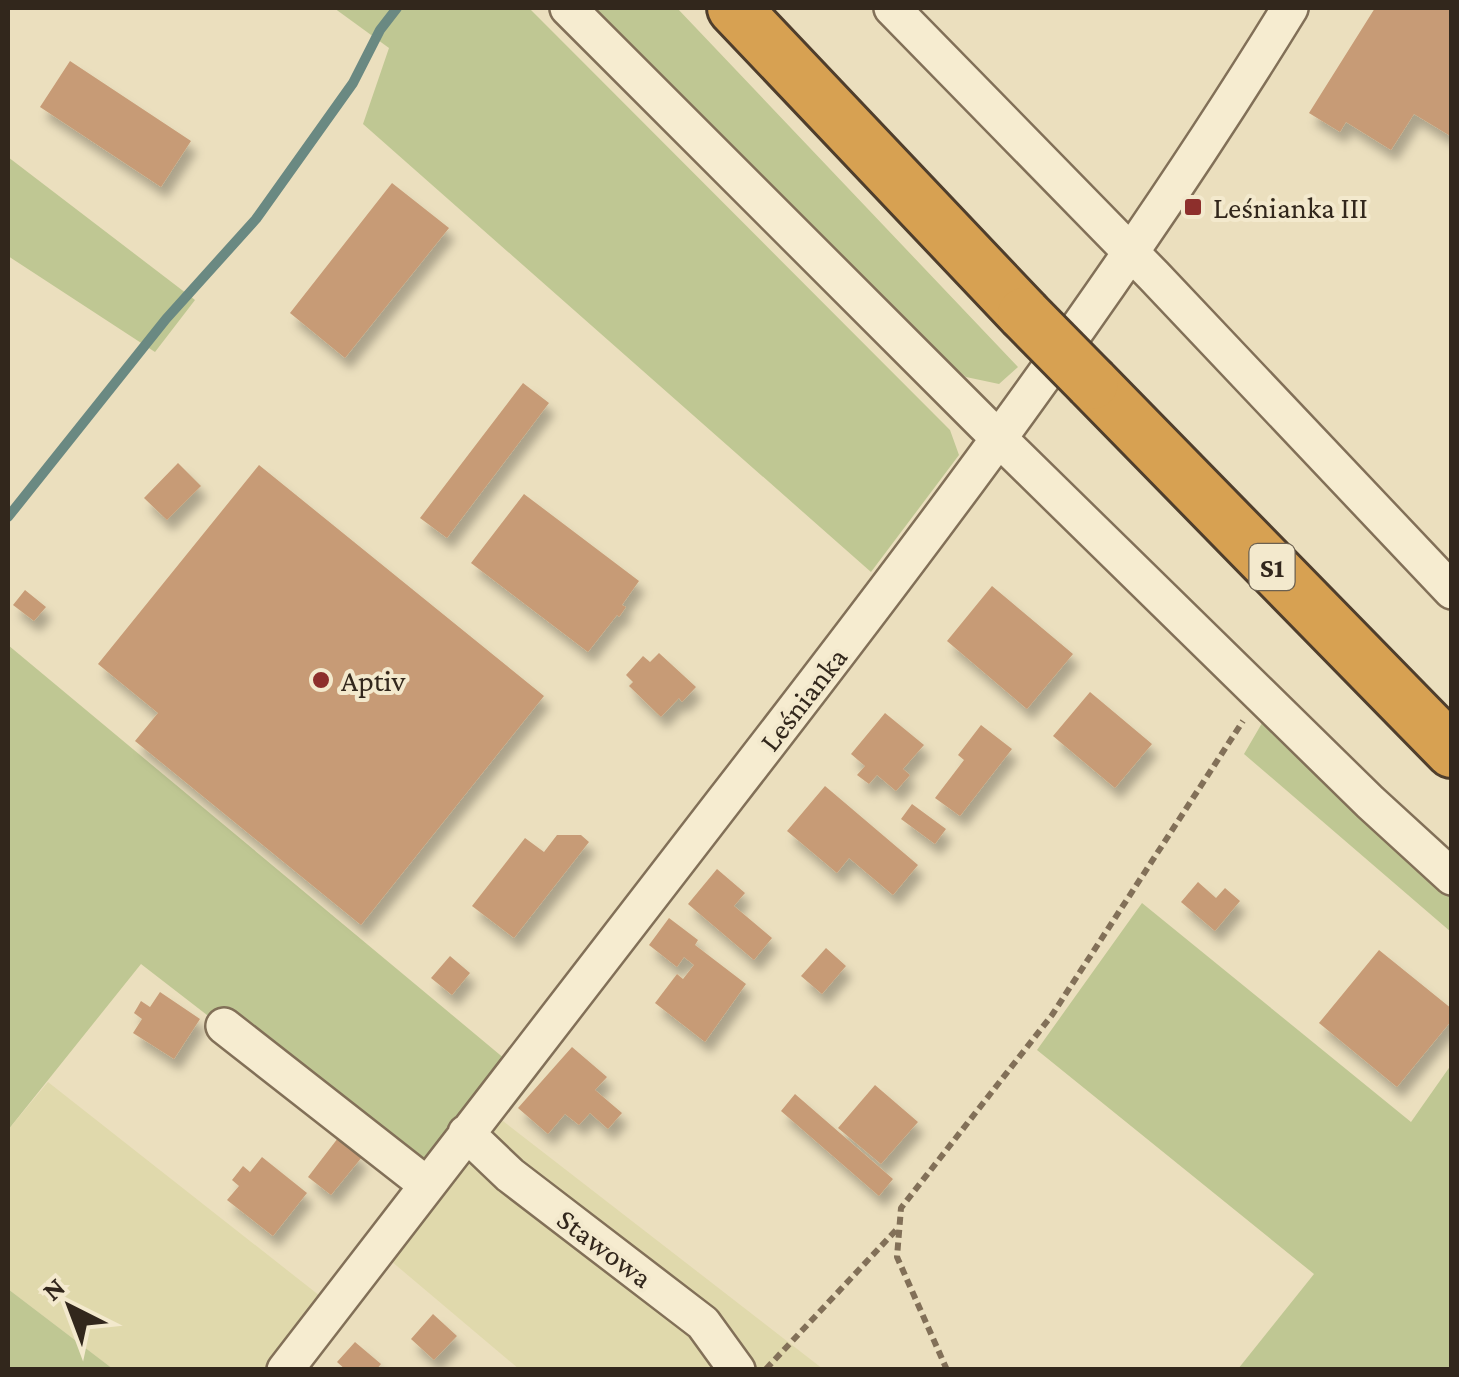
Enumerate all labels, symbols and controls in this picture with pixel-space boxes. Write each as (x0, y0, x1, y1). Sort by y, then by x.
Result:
place label: Leśnianka III (1213, 191, 1368, 224)
marker: Leśnianka III (1182, 196, 1204, 218)
road number: S1 (1250, 544, 1294, 590)
street label: Leśnianka (752, 641, 854, 757)
place label: Aptiv (341, 664, 406, 698)
marker: Aptiv (310, 669, 332, 691)
street label: Stawowa (551, 1202, 659, 1294)
north arrow (20, 1257, 120, 1357)
text: N (36, 1271, 71, 1307)

